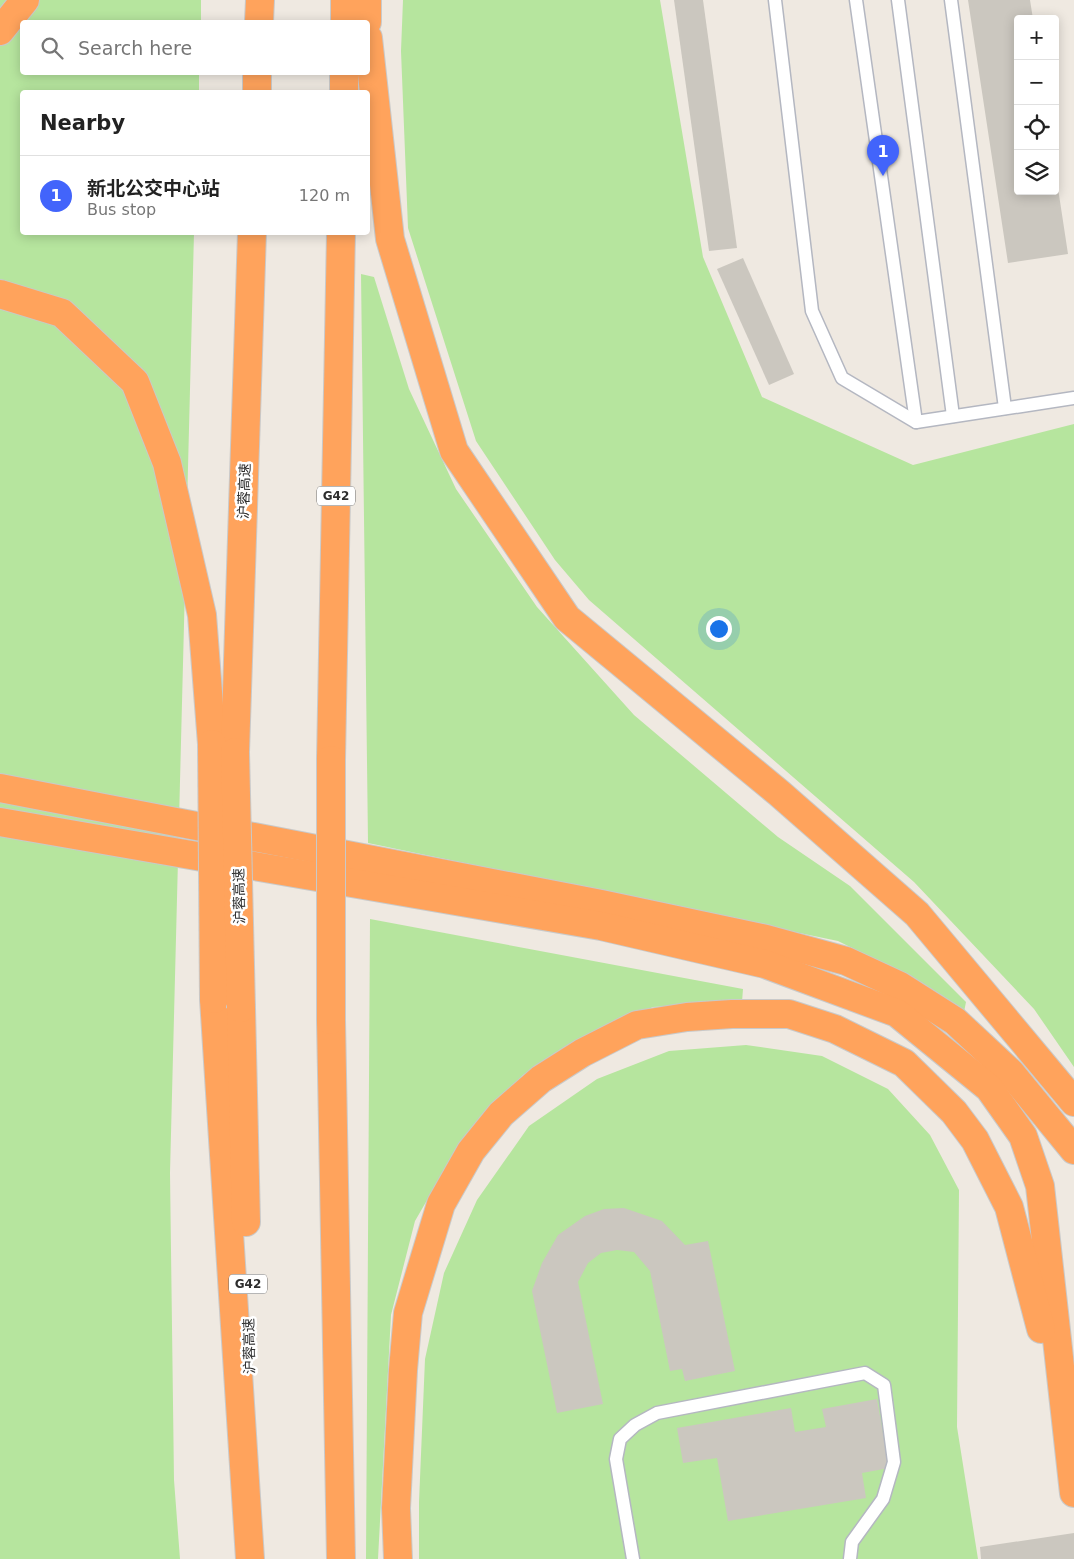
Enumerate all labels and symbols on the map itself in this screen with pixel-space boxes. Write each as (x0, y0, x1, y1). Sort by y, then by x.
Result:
pin: 1 (867, 135, 899, 176)
street label: 沪蓉高速 (235, 463, 253, 519)
road number: G42 (317, 486, 355, 506)
your location (706, 616, 732, 642)
street label: 沪蓉高速 (231, 868, 247, 924)
road number: G42 (229, 1274, 267, 1294)
street label: 沪蓉高速 (241, 1318, 257, 1374)

